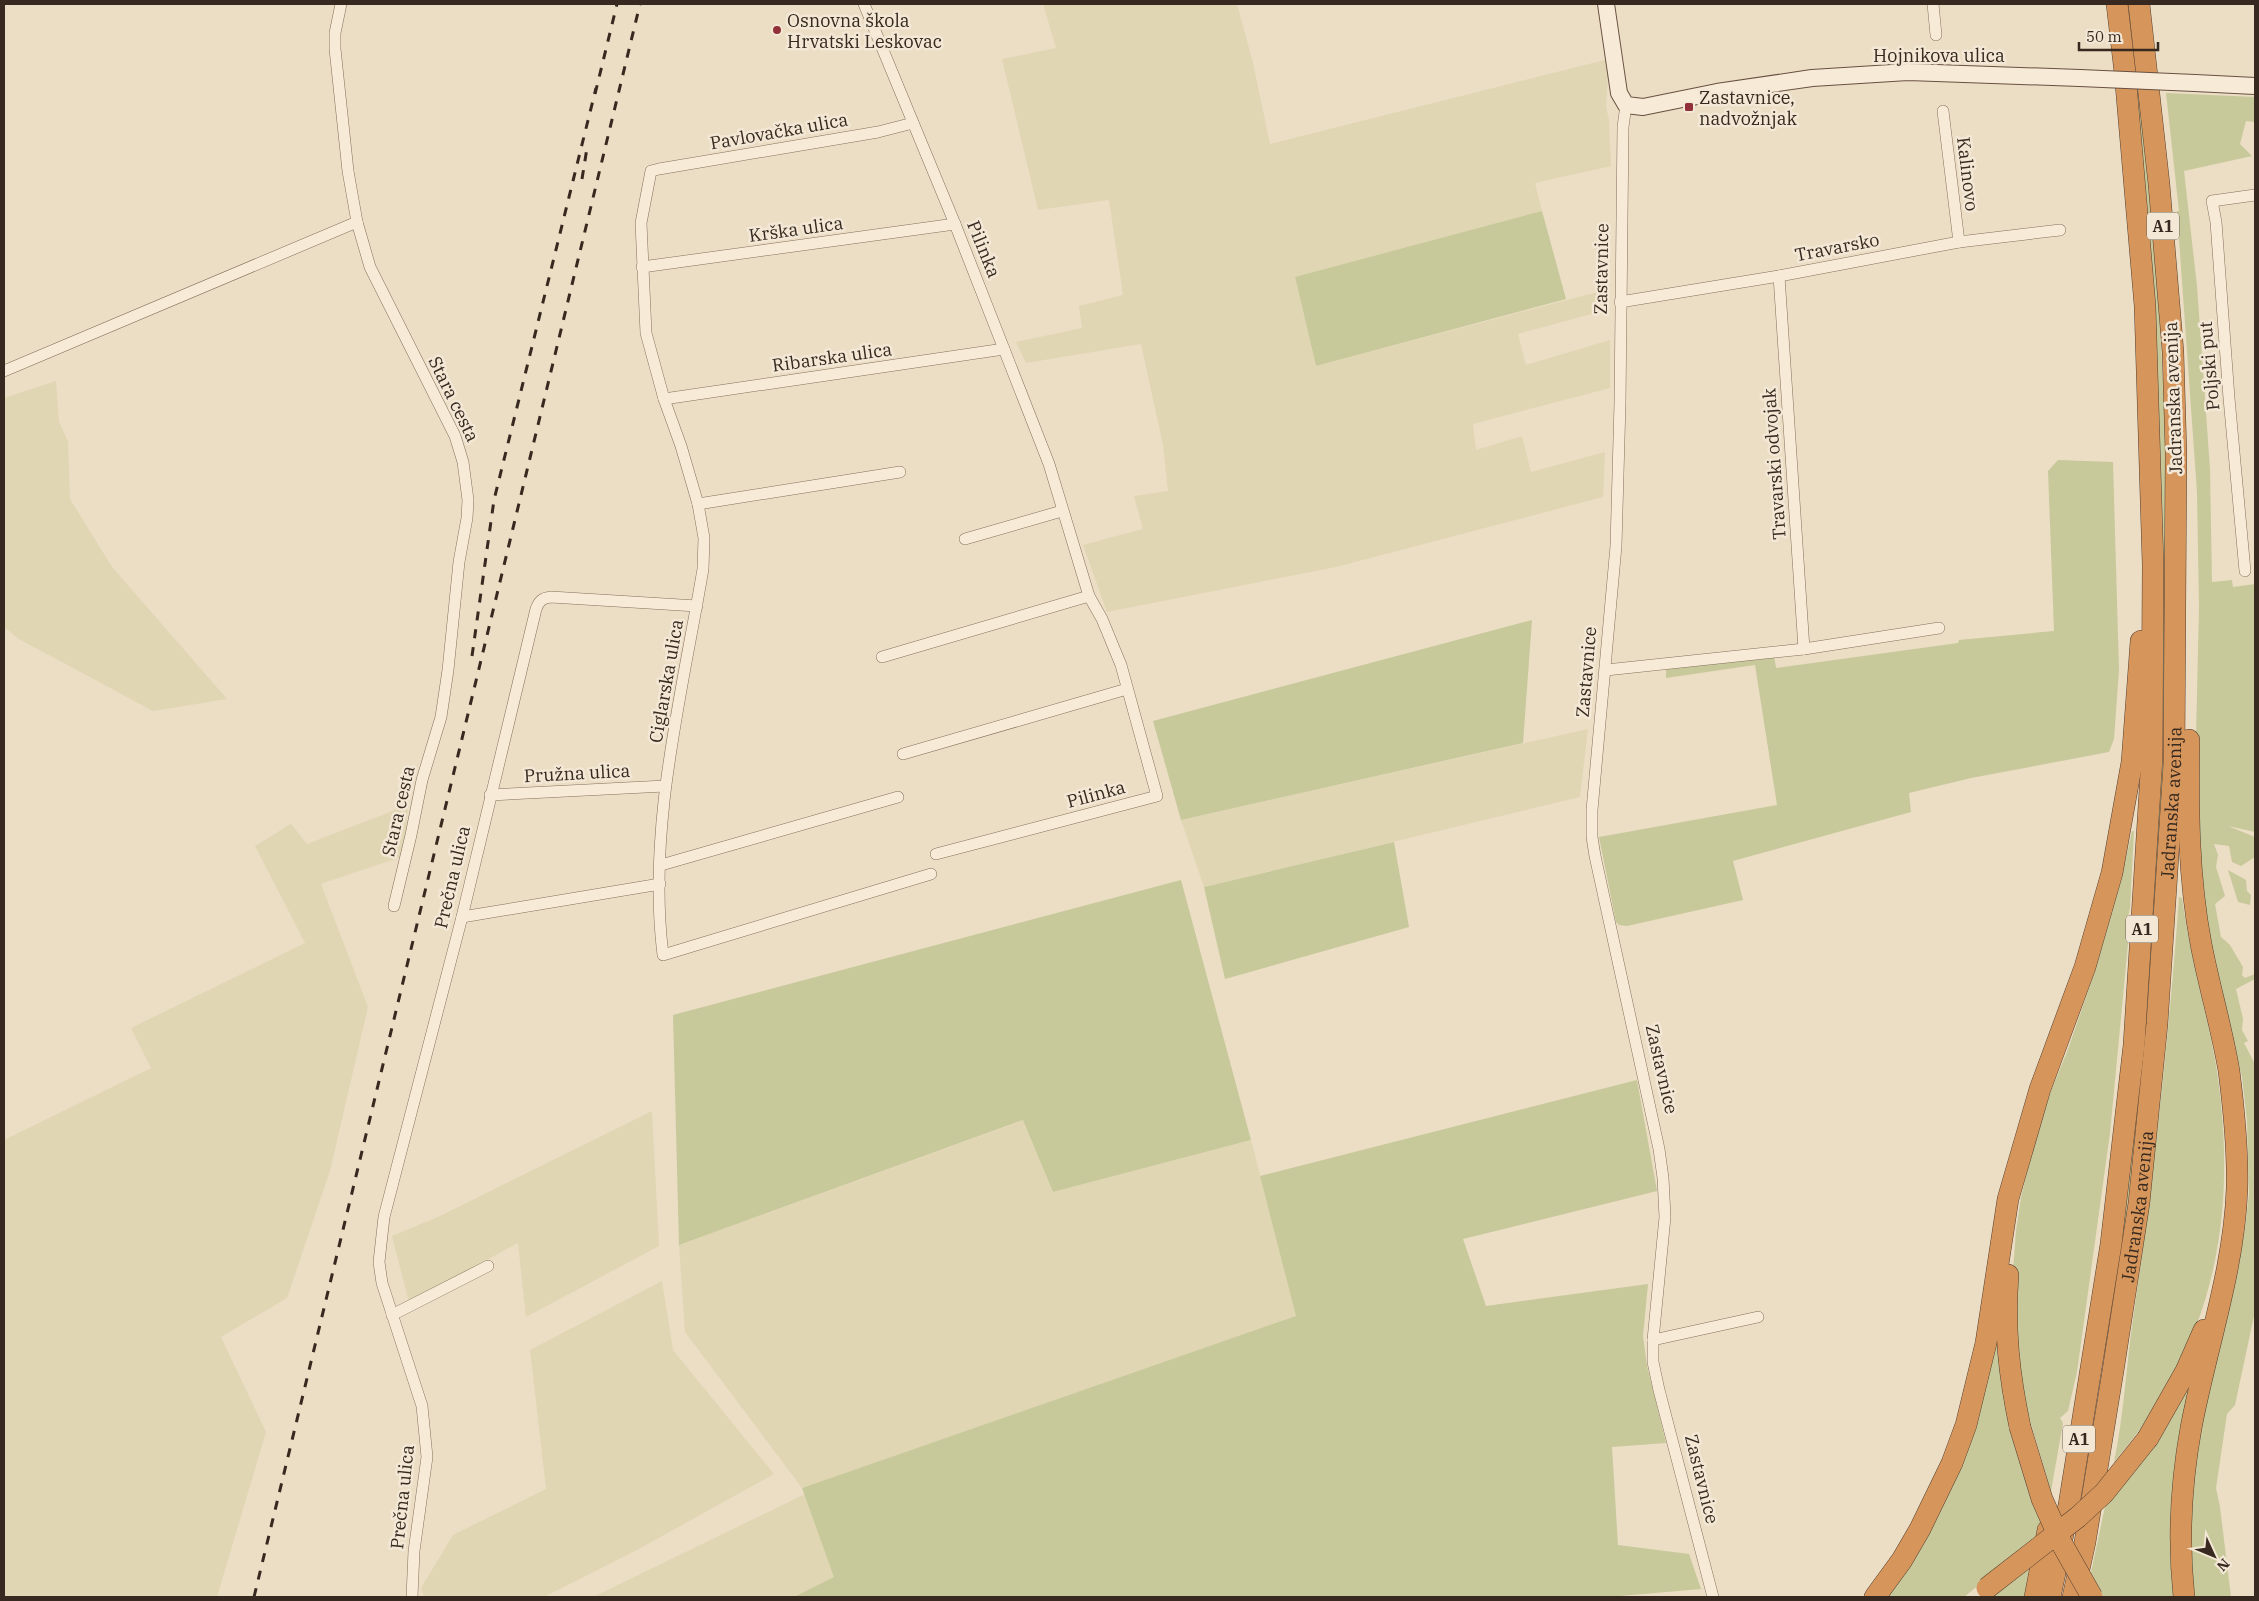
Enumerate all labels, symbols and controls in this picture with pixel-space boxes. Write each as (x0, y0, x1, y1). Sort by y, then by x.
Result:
place label: Osnovna škola Hrvatski Leskovac (787, 9, 942, 53)
scale bar (2079, 20, 2158, 52)
marker: Osnovna škola Hrvatski Leskovac (771, 24, 783, 36)
text: 50 m (2086, 27, 2122, 46)
street label: Hojnikova ulica (1873, 44, 2005, 67)
place label: Zastavnice, nadvožnjak (1699, 86, 1798, 130)
marker: Zastavnice, nadvožnjak (1683, 101, 1695, 113)
street label: Pavlovačka ulica (708, 108, 850, 154)
street label: Kalinovo (1952, 136, 1984, 212)
street label: Krška ulica (747, 211, 845, 247)
road number: A1 (2147, 212, 2179, 240)
street label: Pilinka (962, 217, 1006, 281)
street label: Zastavnice (1589, 223, 1613, 315)
street label: Travarsko (1793, 228, 1881, 266)
street label: Poljski put (2194, 320, 2224, 412)
street label: Jadranska avenija (2159, 321, 2187, 475)
street label: Ribarska ulica (770, 337, 894, 377)
street label: Stara cesta (423, 352, 485, 446)
street label: Travarski odvojak (1757, 387, 1791, 541)
street label: Ciglarska ulica (644, 617, 688, 745)
street label: Zastavnice (1571, 625, 1601, 719)
street label: Jadranska avenija (2155, 726, 2186, 880)
street label: Pružna ulica (523, 759, 631, 787)
street label: Stara cesta (376, 763, 420, 859)
street label: Pilinka (1064, 775, 1128, 813)
street label: Prečna ulica (429, 823, 475, 931)
road number: A1 (2126, 916, 2158, 942)
street label: Zastavnice (1641, 1022, 1683, 1116)
street label: Jadranska avenija (2115, 1129, 2158, 1284)
road number: A1 (2063, 1426, 2095, 1452)
street label: Zastavnice (1680, 1432, 1724, 1526)
street label: Prečna ulica (385, 1444, 419, 1550)
north arrow (2189, 1531, 2239, 1581)
text: N (2213, 1555, 2234, 1575)

